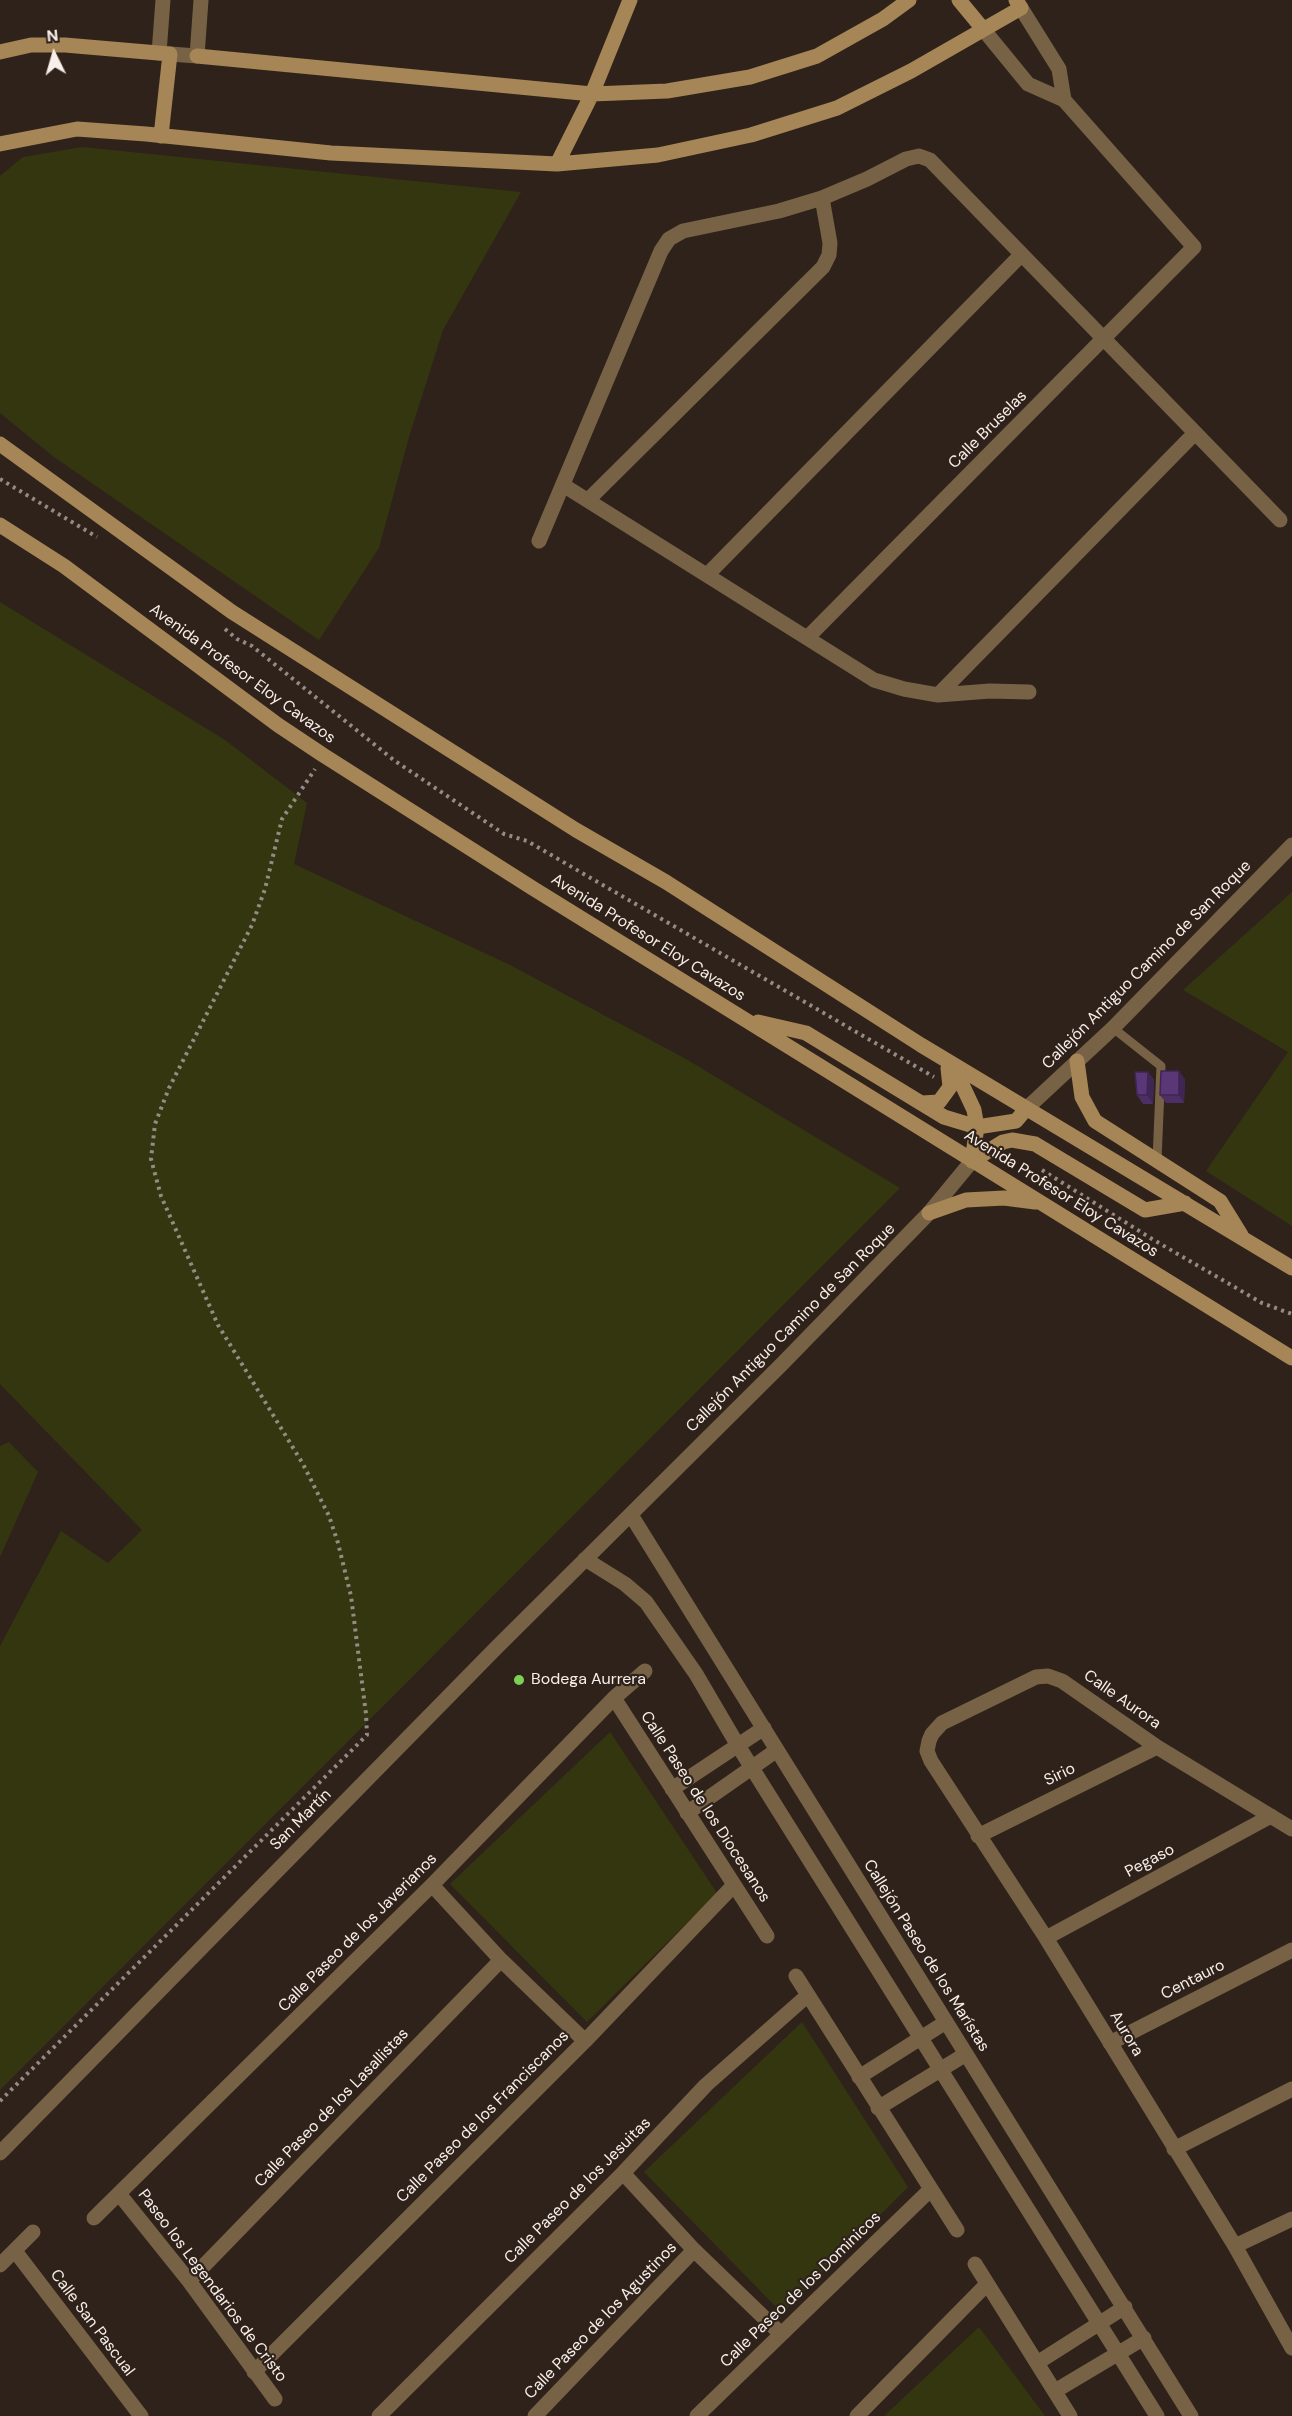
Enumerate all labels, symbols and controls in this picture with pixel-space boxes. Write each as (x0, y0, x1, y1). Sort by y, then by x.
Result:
north arrow (24, 24, 84, 84)
text: N (46, 25, 59, 47)
street label: Calle Bruselas (945, 387, 1031, 473)
street label: Avenida Profesor Eloy Cavazos (145, 600, 339, 748)
street label: Callejón Antiguo Camino de San Roque (1038, 856, 1256, 1074)
street label: Avenida Profesor Eloy Cavazos (547, 870, 749, 1006)
street label: Avenida Profesor Eloy Cavazos (960, 1126, 1162, 1262)
street label: Callejón Antiguo Camino de San Roque (682, 1219, 900, 1437)
street label: Calle Aurora (1080, 1666, 1164, 1734)
place label: Bodega Aurrera (531, 1670, 646, 1690)
marker: Bodega Aurrera (512, 1673, 526, 1687)
street label: Calle Paseo de los Diocesanos (636, 1708, 774, 1906)
street label: Sirio (1041, 1759, 1079, 1791)
street label: San Martín (266, 1785, 336, 1855)
street label: Pegaso (1122, 1840, 1178, 1882)
street label: Calle Paseo de los Javerianos (275, 1850, 441, 2016)
street label: Callejón Paseo de los Marístas (859, 1856, 993, 2056)
street label: Centauro (1158, 1956, 1228, 2004)
street label: Aurora (1105, 2008, 1147, 2060)
street label: Calle Paseo de los Lasallistas (251, 2025, 413, 2191)
street label: Calle Paseo de los Franciscanos (393, 2027, 573, 2207)
street label: Calle Paseo de los Jesuitas (501, 2114, 655, 2268)
street label: Paseo los Legendarios de Cristo (133, 2186, 291, 2386)
street label: Calle Paseo de los Dominicos (717, 2208, 885, 2372)
street label: Calle Paseo de los Agustinos (521, 2238, 681, 2404)
street label: Calle San Pascual (46, 2266, 138, 2380)

